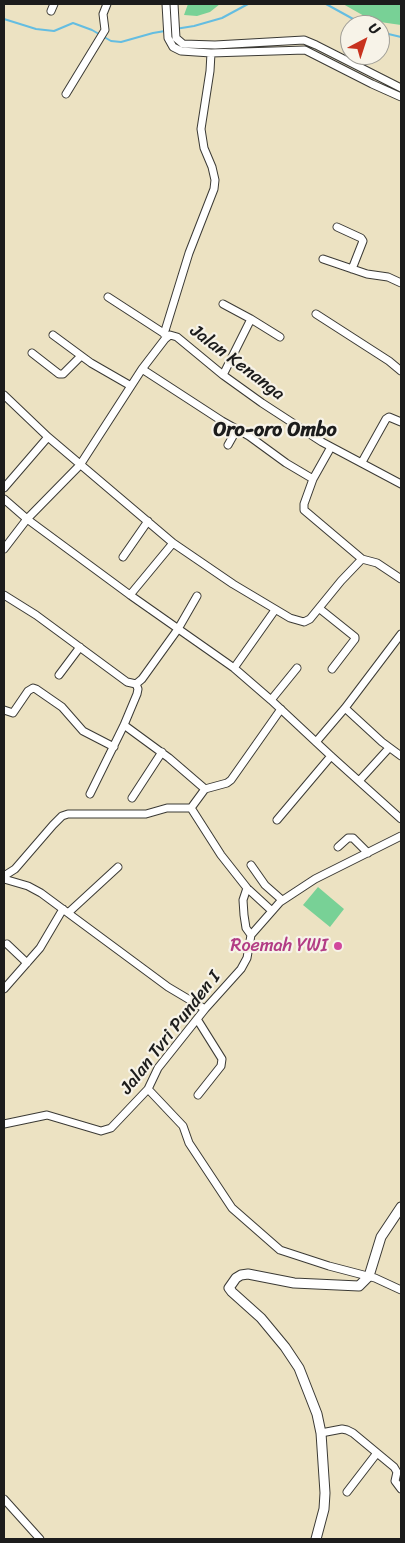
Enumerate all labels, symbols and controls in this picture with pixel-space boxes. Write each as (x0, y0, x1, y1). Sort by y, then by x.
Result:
north arrow (340, 15, 390, 65)
text: U (363, 16, 386, 41)
street label: Jalan Kenanga (185, 320, 289, 406)
district label: Oro-oro Ombo (213, 419, 337, 443)
place label: Roemah YWI (230, 935, 328, 957)
marker: Roemah YWI (332, 940, 344, 952)
street label: Jalan Tvri Punden I (116, 967, 226, 1099)

